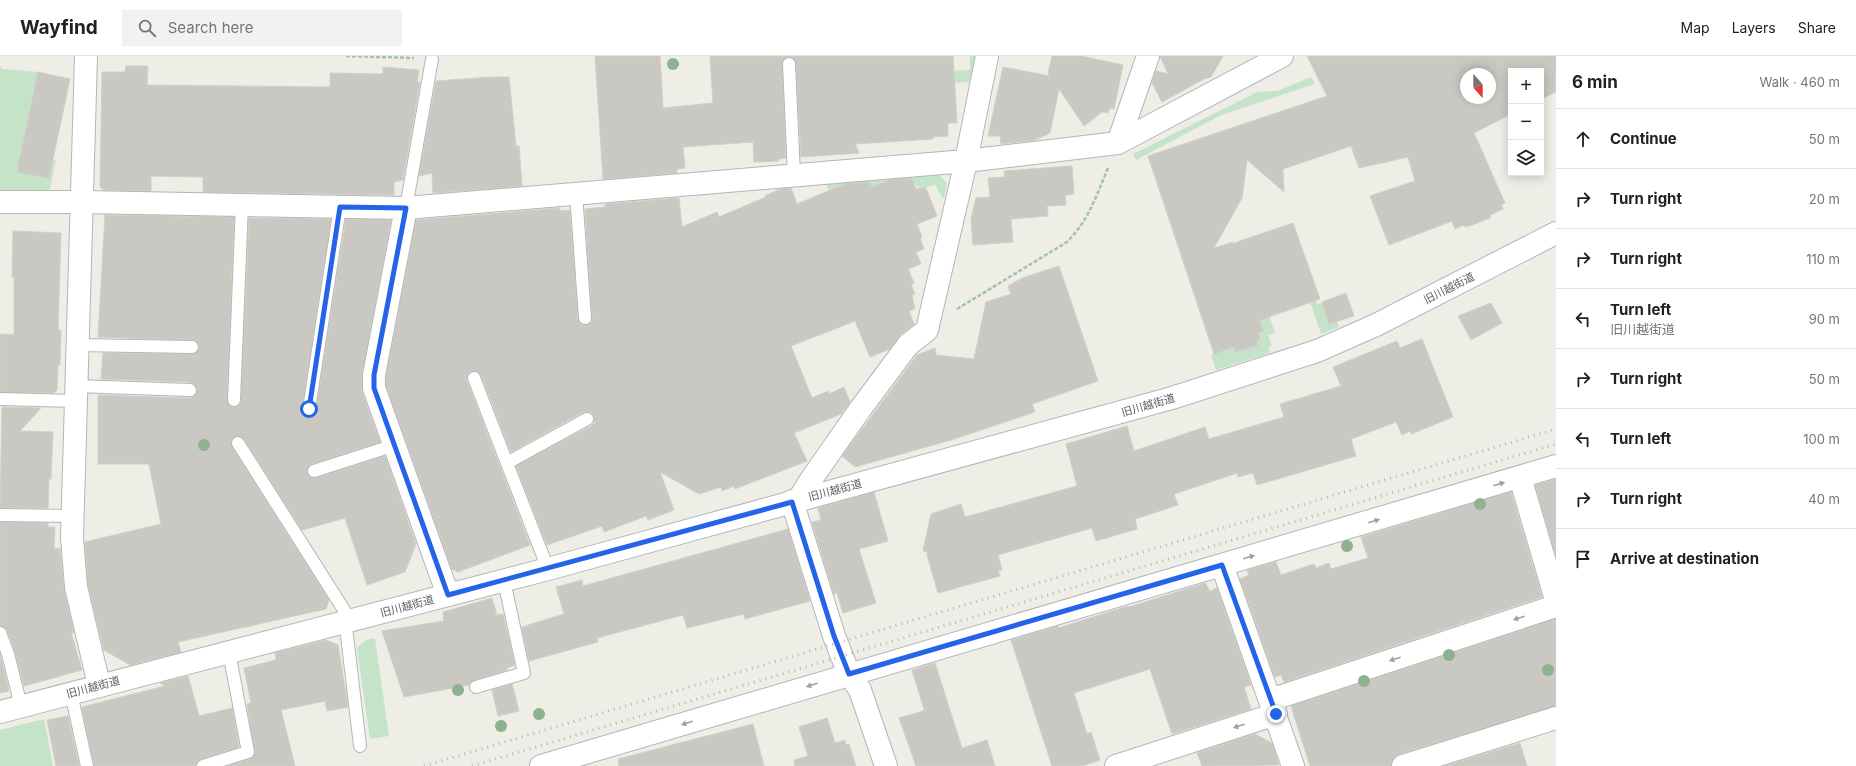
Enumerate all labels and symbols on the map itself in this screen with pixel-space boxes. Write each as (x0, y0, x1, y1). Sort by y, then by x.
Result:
north arrow (1460, 68, 1496, 104)
street label: 旧川越街道 (1421, 269, 1477, 307)
street label: 旧川越街道 (1120, 391, 1176, 419)
route start (300, 400, 318, 418)
street label: 旧川越街道 (807, 476, 863, 504)
one-way arrow (1493, 481, 1505, 487)
one-way arrow (1368, 517, 1380, 523)
one-way arrow (1244, 554, 1256, 560)
street label: 旧川越街道 (379, 592, 435, 620)
one-way arrow (1513, 615, 1525, 621)
one-way arrow (1389, 656, 1401, 662)
street label: 旧川越街道 (65, 673, 121, 701)
one-way arrow (805, 682, 817, 688)
route end (1267, 705, 1285, 723)
one-way arrow (681, 720, 693, 726)
one-way arrow (1232, 723, 1244, 729)

